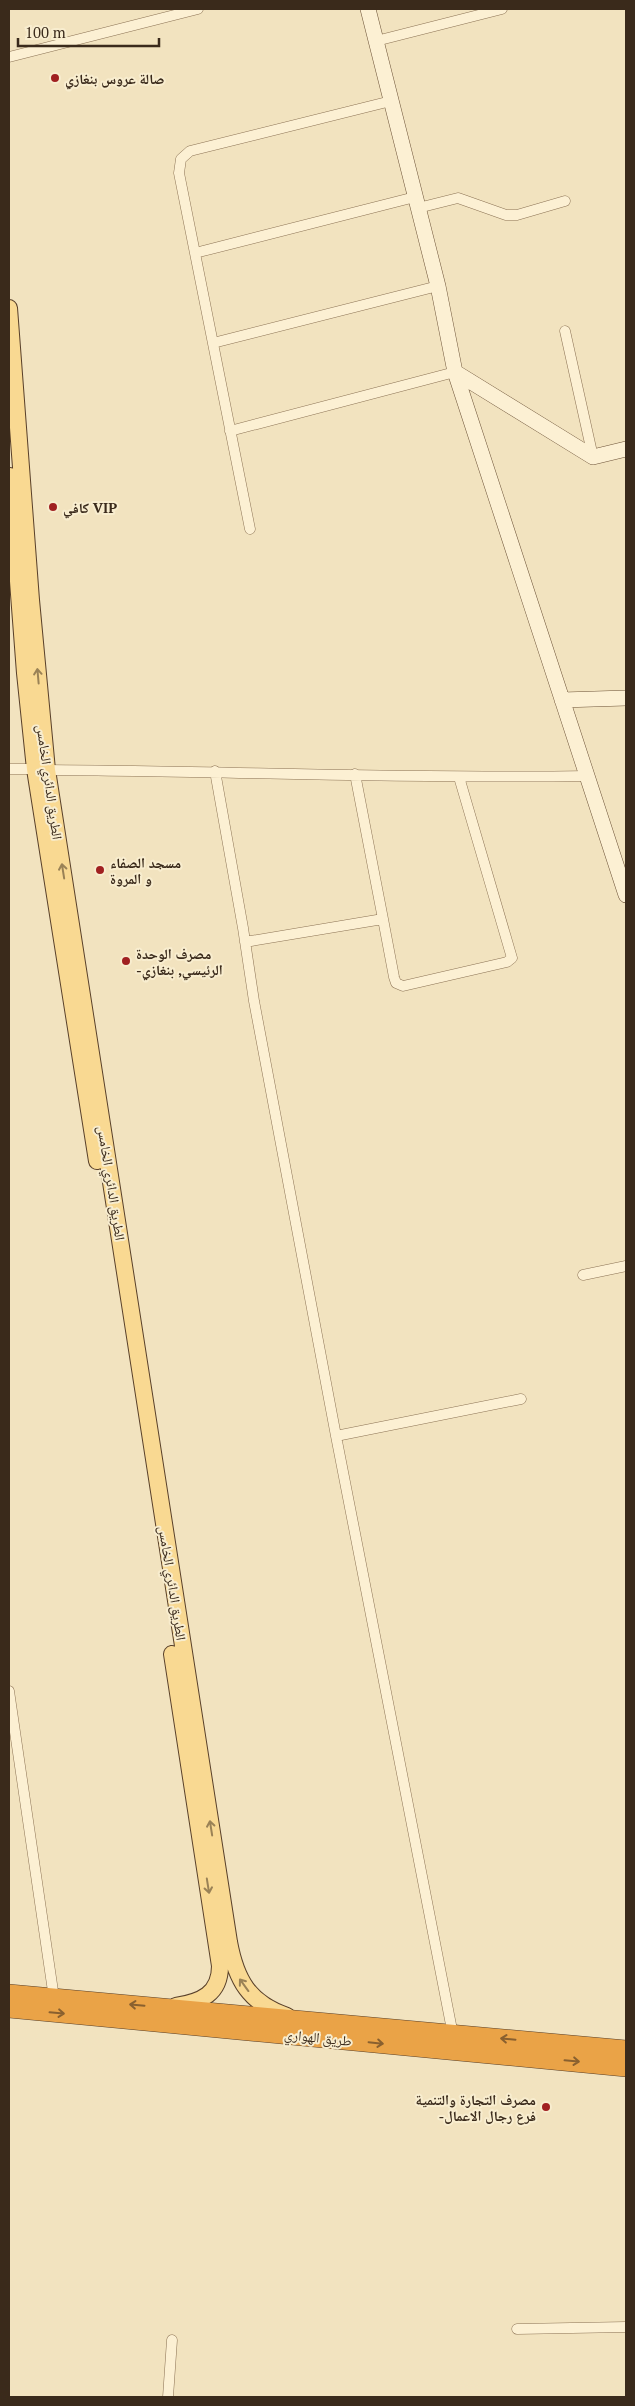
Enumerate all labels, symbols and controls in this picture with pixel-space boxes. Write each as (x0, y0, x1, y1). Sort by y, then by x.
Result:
scale bar (18, 15, 159, 47)
text: 100 m (25, 22, 66, 42)
place label: صالة عروس بنغازي (65, 69, 164, 90)
marker: صالة عروس بنغازي (49, 72, 61, 84)
place label: كافي VIP (63, 498, 117, 519)
marker: كافي VIP (47, 501, 59, 513)
one-way arrow (33, 668, 42, 684)
street label: الطريق الدائري الخامس (30, 723, 67, 841)
place label: مسجد الصفاء و المروة (110, 853, 181, 888)
one-way arrow (58, 864, 68, 880)
marker: مسجد الصفاء و المروة (94, 864, 106, 876)
place label: مصرف الوحدة -الرئيسي, بنغازي (136, 944, 223, 981)
marker: مصرف الوحدة -الرئيسي, بنغازي (120, 955, 132, 967)
street label: الطريق الدائري الخامس (91, 1124, 130, 1242)
street label: الطريق الدائري الخامس (152, 1524, 191, 1642)
one-way arrow (206, 1820, 216, 1836)
one-way arrow (203, 1877, 213, 1893)
one-way arrow (239, 1978, 249, 1992)
one-way arrow (129, 2001, 145, 2010)
one-way arrow (49, 2008, 65, 2017)
street label: طريق الهواري (283, 2024, 353, 2053)
one-way arrow (500, 2035, 516, 2044)
one-way arrow (368, 2038, 384, 2048)
one-way arrow (564, 2057, 580, 2066)
place label: مصرف التجارة والتنمية -فرع رجال الاعمال (416, 2090, 536, 2125)
marker: مصرف التجارة والتنمية -فرع رجال الاعمال (540, 2101, 552, 2113)

